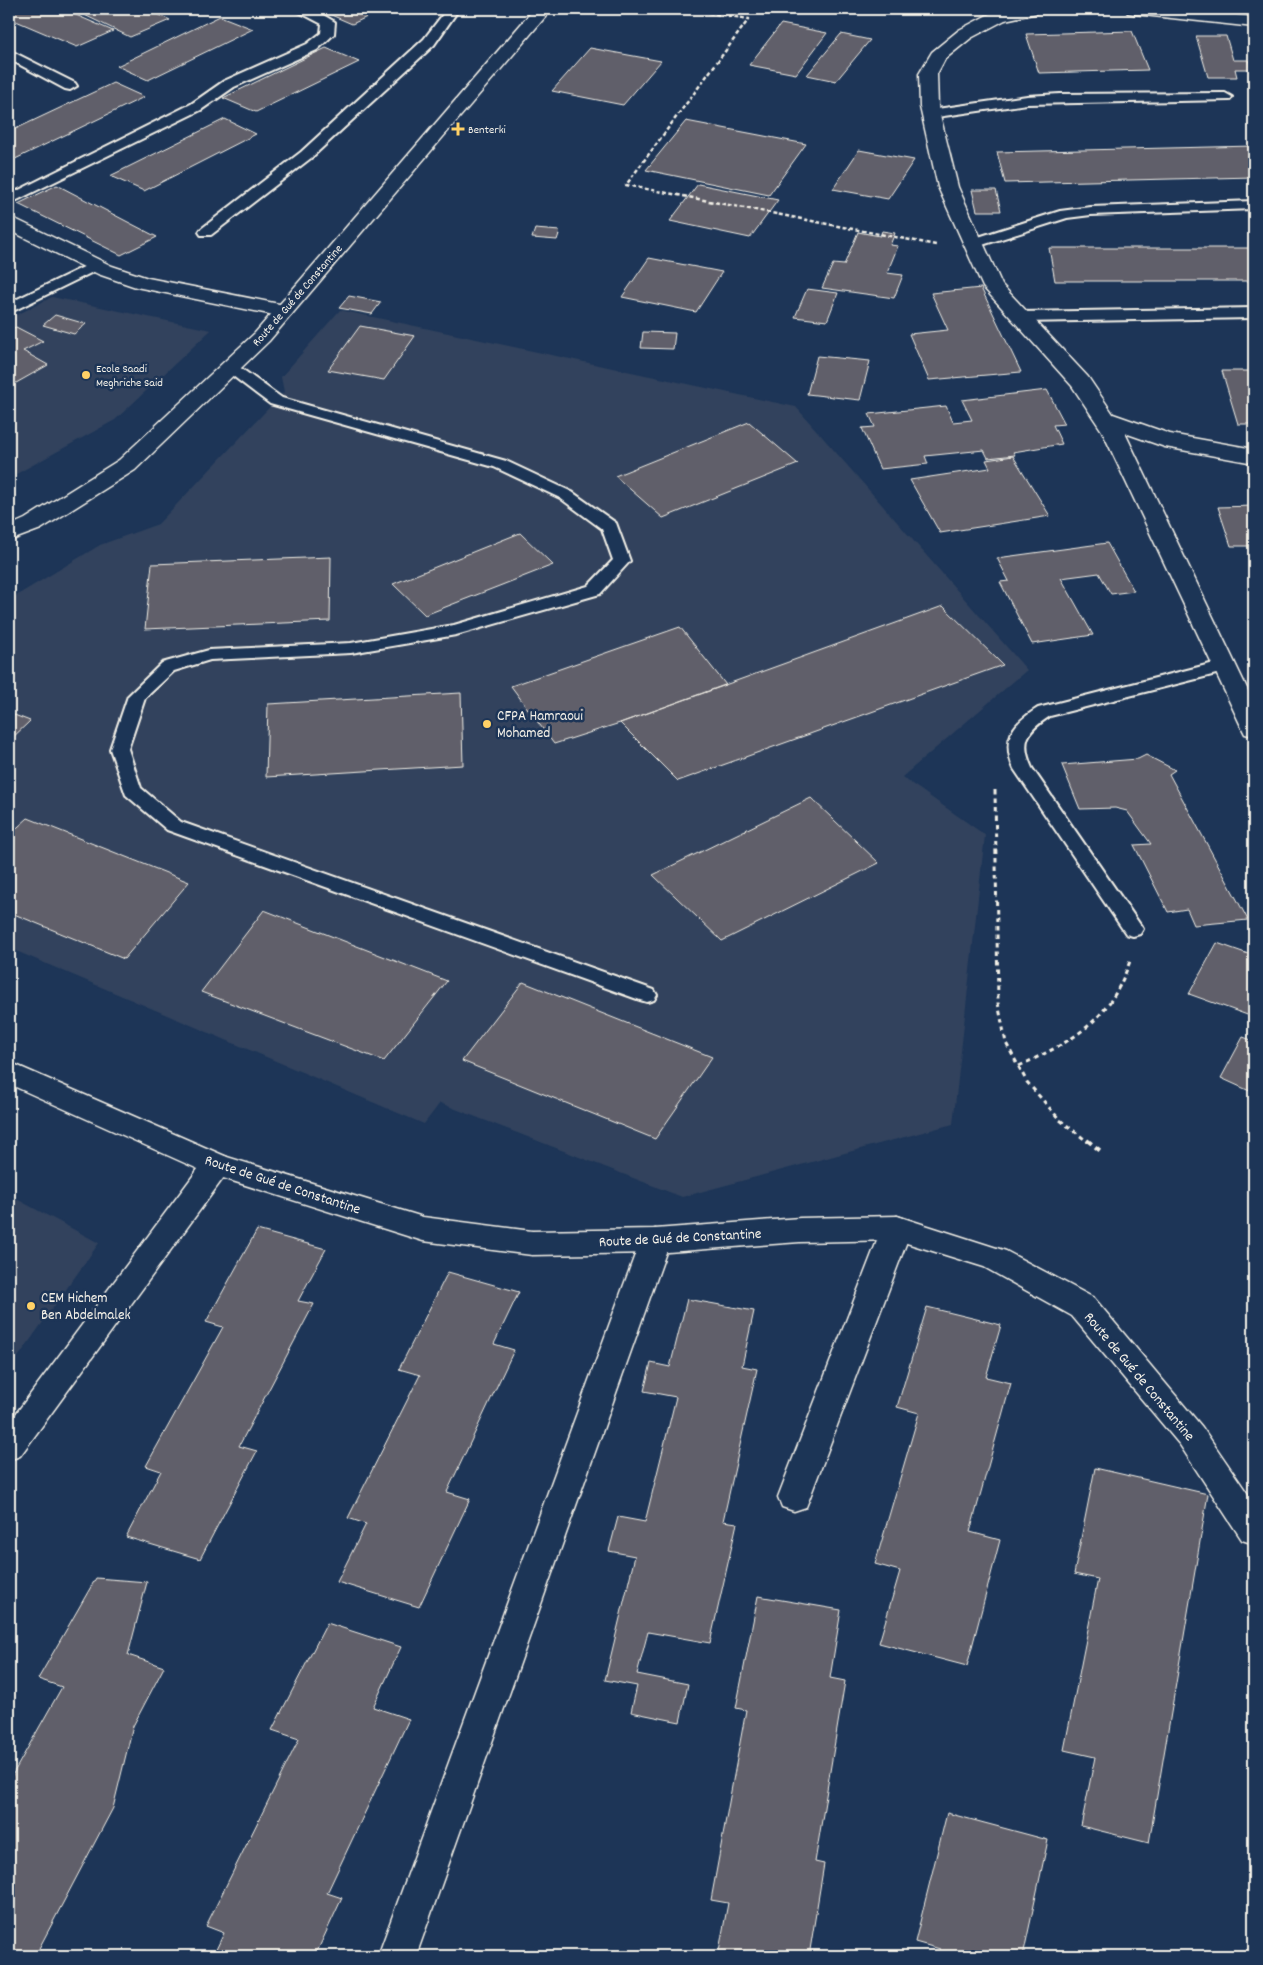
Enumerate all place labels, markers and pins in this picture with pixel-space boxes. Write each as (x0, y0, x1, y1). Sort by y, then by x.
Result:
place label: Benterki (468, 122, 506, 139)
marker: Benterki (452, 123, 464, 135)
place label: Ecole Saadi Meghriche Said (96, 361, 163, 392)
marker: Ecole Saadi Meghriche Said (80, 369, 92, 381)
place label: CFPA Hamraoui Mohamed (497, 706, 583, 745)
marker: CFPA Hamraoui Mohamed (481, 718, 493, 730)
place label: CEM Hichem Ben Abdelmalek (41, 1288, 131, 1327)
marker: CEM Hichem Ben Abdelmalek (25, 1300, 37, 1312)

